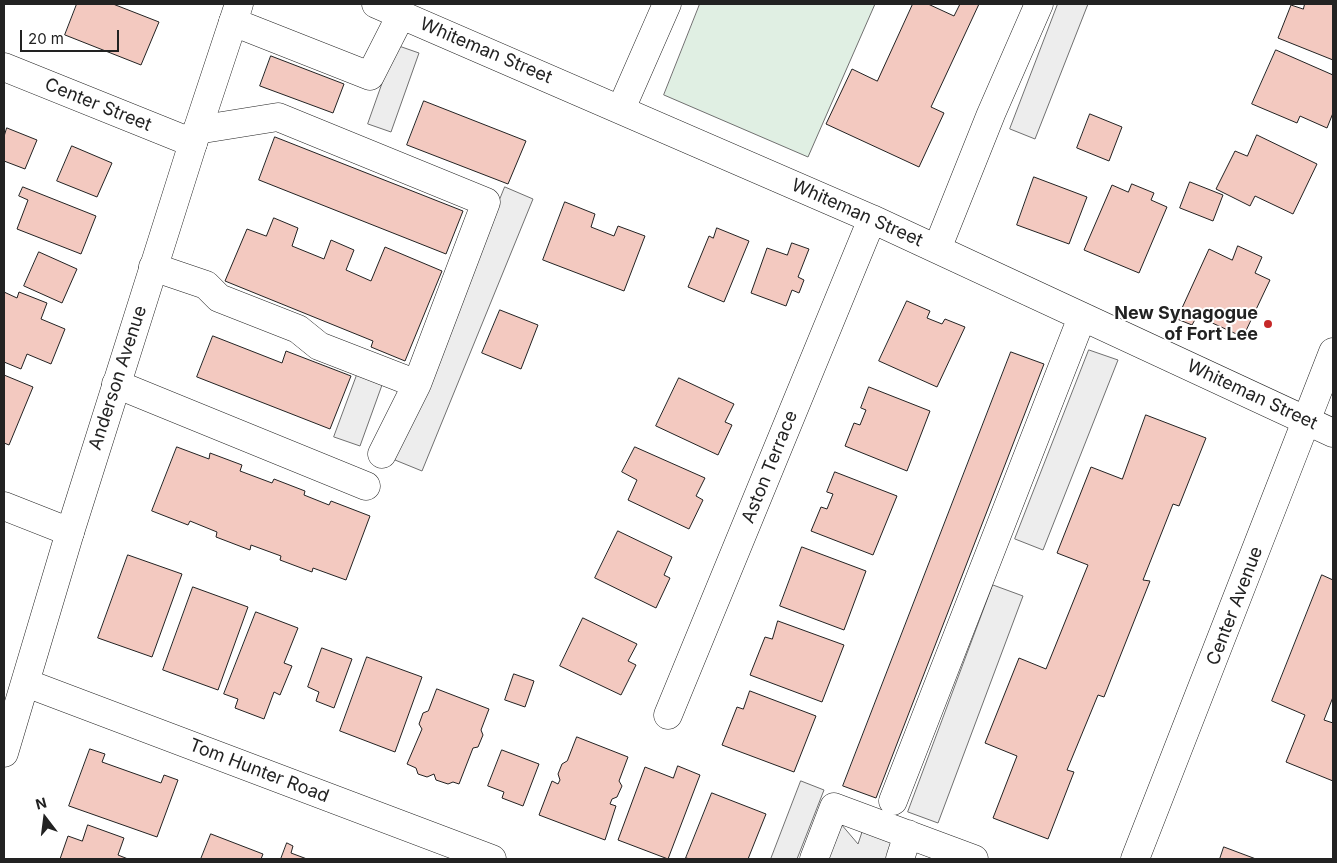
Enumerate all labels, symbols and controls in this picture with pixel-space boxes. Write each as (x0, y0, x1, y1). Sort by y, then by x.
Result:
street label: Whiteman Street (417, 13, 555, 89)
scale bar (22, 20, 121, 52)
text: 20 m (28, 29, 64, 48)
street label: Center Street (42, 74, 154, 136)
street label: Whiteman Street (788, 174, 926, 252)
street label: Anderson Avenue (84, 303, 152, 453)
place label: New Synagogue of Fort Lee (1114, 303, 1258, 346)
marker: New Synagogue of Fort Lee (1262, 318, 1274, 330)
street label: Whiteman Street (1183, 355, 1321, 435)
street label: Aston Terrace (738, 408, 802, 526)
street label: Center Avenue (1202, 544, 1268, 668)
street label: Tom Hunter Road (186, 734, 332, 808)
north arrow (20, 793, 70, 843)
text: N (34, 793, 48, 813)

